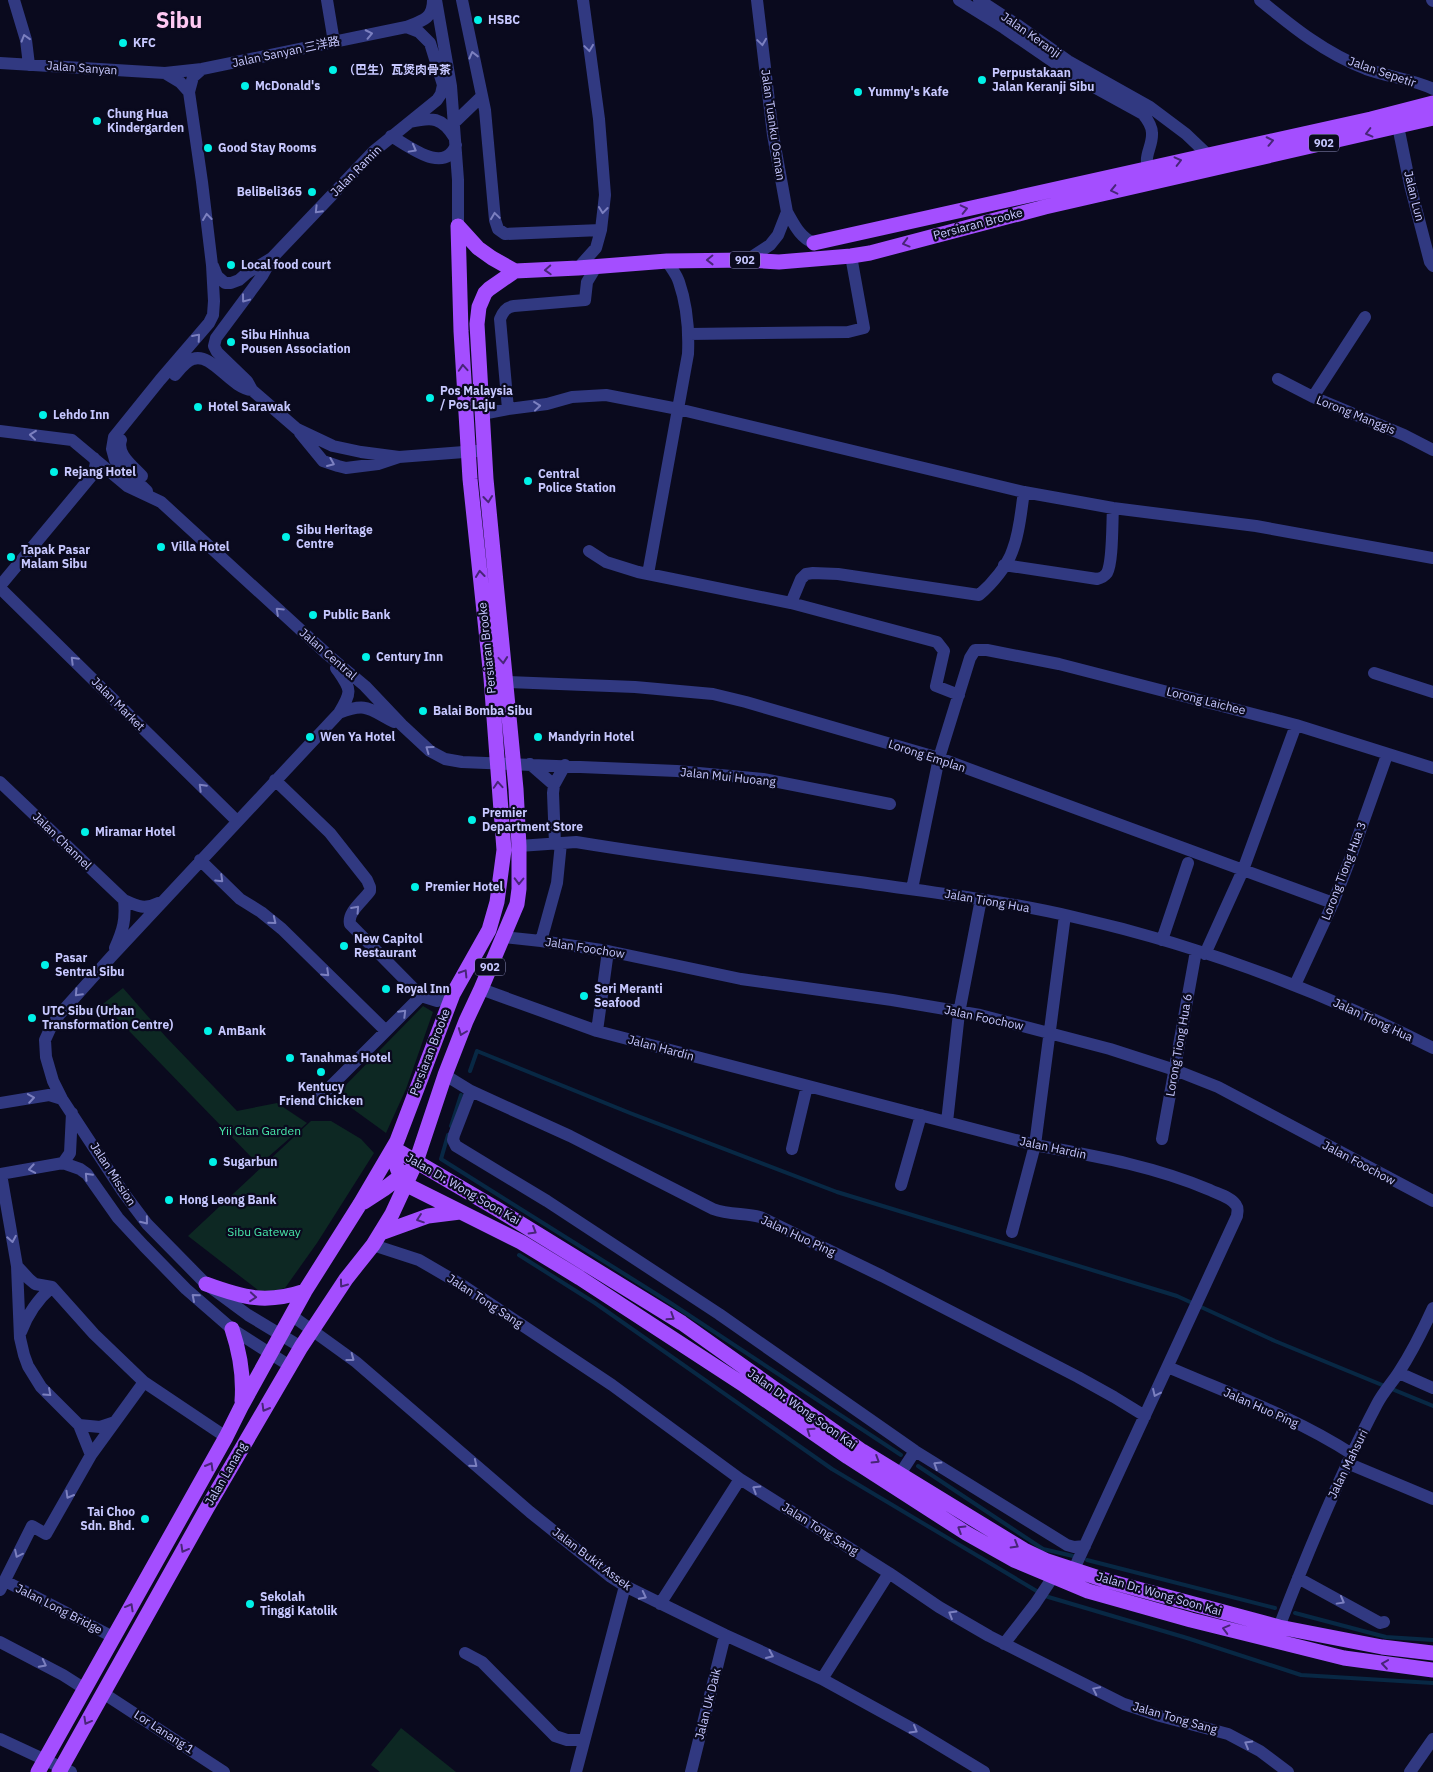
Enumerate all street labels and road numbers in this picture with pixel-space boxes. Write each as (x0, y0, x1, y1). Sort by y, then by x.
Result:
street label: Jalan Keranji (999, 9, 1064, 61)
street label: Jalan Sanyan 三洋路 (231, 33, 341, 70)
street label: Jalan Sepetir (1346, 53, 1419, 90)
street label: Jalan Sanyan (46, 58, 118, 77)
street label: Jalan Tuanku Osman (758, 68, 789, 181)
road number: 902 (1309, 134, 1339, 152)
street label: Jalan Ramin (327, 142, 384, 199)
street label: Jalan Lun (1401, 169, 1428, 223)
street label: Persiaran Brooke (931, 204, 1025, 243)
road number: 902 (730, 252, 760, 268)
street label: Lorong Manggis (1314, 392, 1398, 437)
street label: Persiaran Brooke (474, 601, 499, 695)
street label: Jalan Central (297, 625, 360, 683)
street label: Jalan Market (89, 674, 148, 733)
street label: Lorong Laichee (1165, 683, 1248, 718)
street label: Lorong Emplan (887, 736, 968, 775)
street label: Jalan Mui Huoang (680, 764, 777, 789)
street label: Jalan Channel (30, 809, 95, 872)
street label: Lorong Tiong Hua 3 (1318, 820, 1369, 922)
street label: Jalan Tiong Hua (943, 886, 1031, 915)
street label: Jalan Foochow (544, 934, 626, 961)
road number: 902 (475, 959, 505, 976)
street label: Lorong Tiong Hua 6 (1162, 992, 1195, 1097)
street label: Jalan Tiong Hua (1331, 995, 1416, 1045)
street label: Jalan Foochow (943, 1002, 1025, 1033)
street label: Persiaran Brooke (406, 1006, 453, 1097)
street label: Jalan Hardin (626, 1031, 696, 1064)
street label: Jalan Hardin (1018, 1133, 1088, 1162)
street label: Jalan Foochow (1320, 1137, 1398, 1188)
street label: Jalan Mission (87, 1139, 140, 1208)
street label: Jalan Dr. Wong Soon Kai (403, 1150, 523, 1227)
street label: Jalan Huo Ping (759, 1212, 838, 1260)
street label: Jalan Tong Sang (445, 1271, 526, 1331)
street label: Jalan Dr. Wong Soon Kai (745, 1365, 860, 1452)
street label: Jalan Huo Ping (1222, 1384, 1301, 1431)
street label: Jalan Mahsuri (1324, 1427, 1371, 1501)
street label: Jalan Lanang (201, 1439, 250, 1508)
street label: Jalan Tong Sang (779, 1499, 862, 1558)
street label: Jalan Bukit Assek (550, 1524, 635, 1594)
street label: Jalan Dr. Wong Soon Kai (1095, 1568, 1223, 1619)
street label: Jalan Long Bridge (13, 1580, 106, 1637)
street label: Jalan Uk Daik (691, 1666, 724, 1741)
street label: Jalan Tong Sang (1131, 1698, 1220, 1737)
street label: Lor Lanang 1 (131, 1707, 197, 1757)

